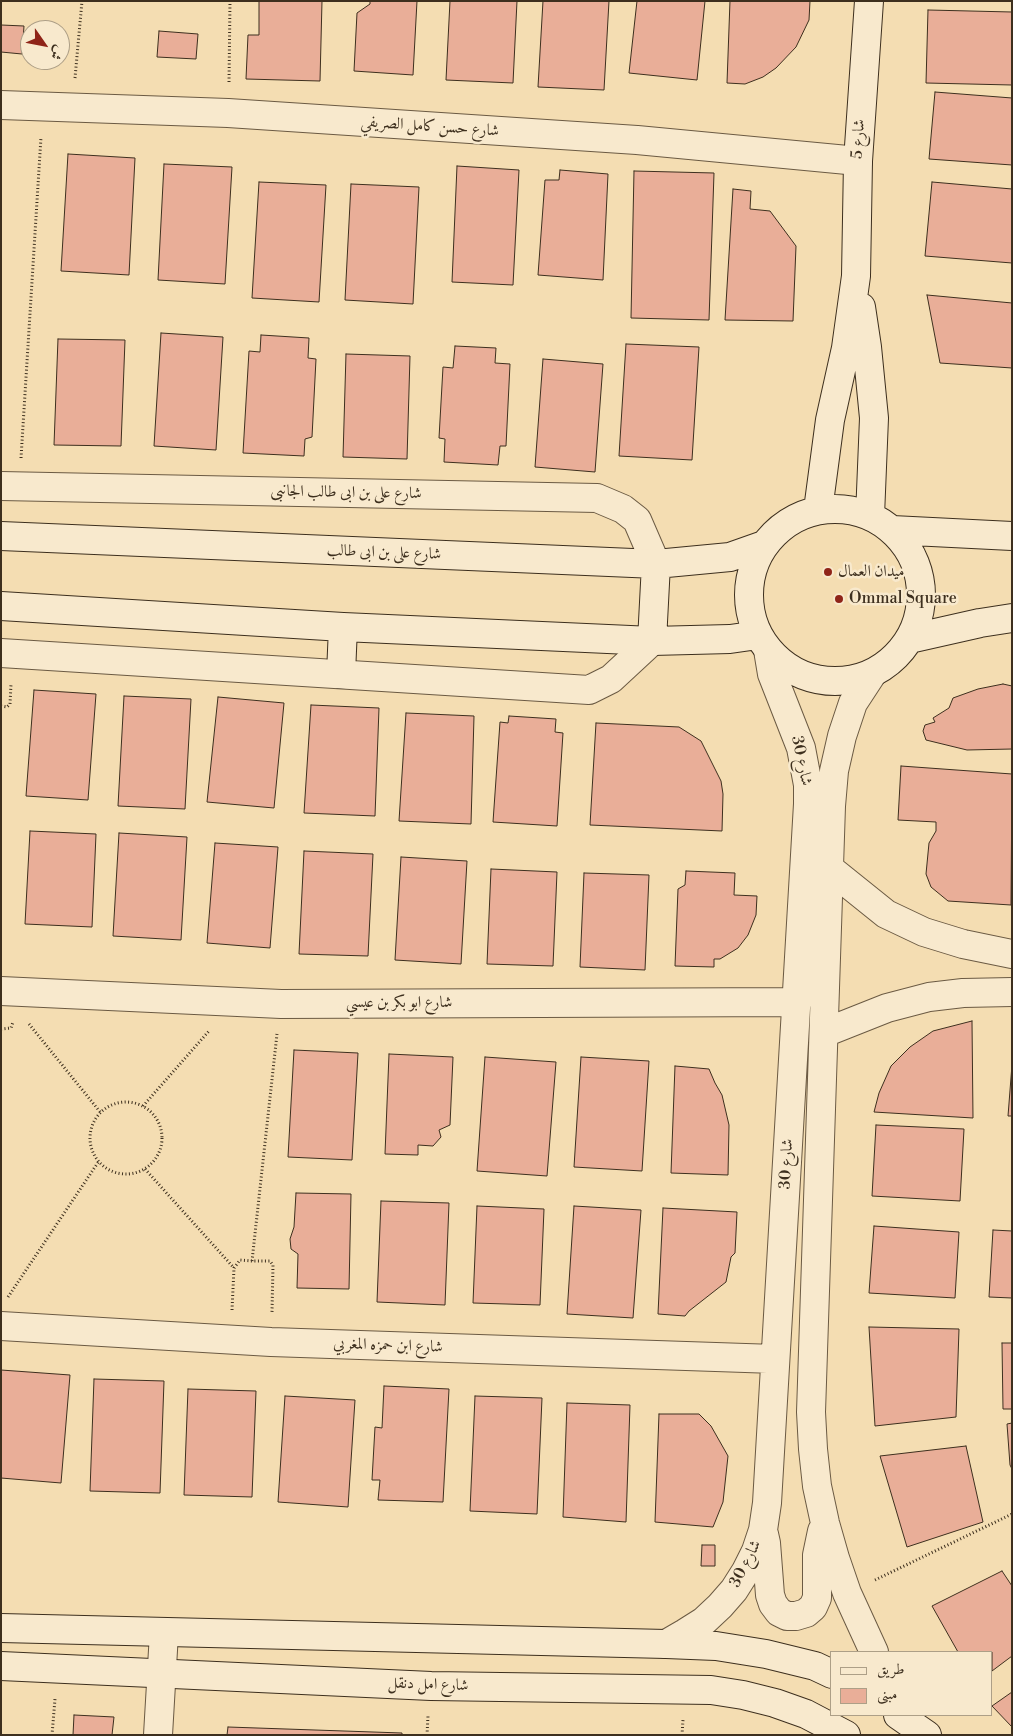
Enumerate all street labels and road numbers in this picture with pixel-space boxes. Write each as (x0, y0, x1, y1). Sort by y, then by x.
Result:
street label: شارع حسن كامل الصريفي (360, 113, 500, 141)
street label: شارع 5 (848, 118, 870, 160)
street label: شارع على بن ابى طالب الجانبى (270, 482, 422, 504)
street label: شارع على بن ابى طالب (326, 541, 442, 565)
street label: شارع 30 (786, 734, 816, 788)
street label: شارع ابو بكر بن عيسي (346, 993, 452, 1013)
street label: شارع 30 (776, 1138, 798, 1190)
street label: شارع ابن حمزه المغربي (333, 1334, 443, 1358)
street label: شارع 30 (726, 1537, 766, 1591)
street label: شارع امل دنقل (387, 1674, 469, 1696)

